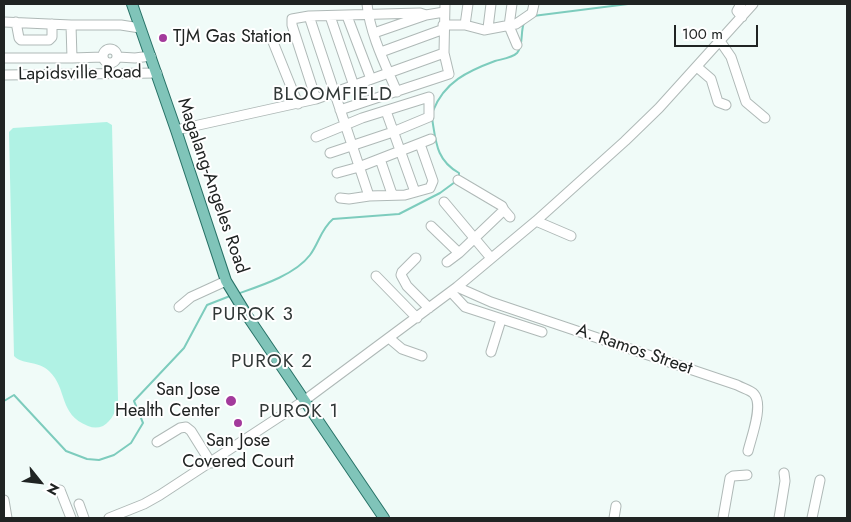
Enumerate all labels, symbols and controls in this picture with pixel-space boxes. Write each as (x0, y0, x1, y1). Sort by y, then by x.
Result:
scale bar (676, 15, 760, 47)
text: 100 m (682, 23, 723, 45)
place label: TJM Gas Station (173, 27, 292, 49)
marker: TJM Gas Station (157, 32, 169, 44)
street label: Lapidsville Road (18, 62, 142, 86)
district label: BLOOMFIELD (272, 84, 394, 106)
street label: Magalang-Angeles Road (172, 95, 252, 277)
district label: PUROK 3 (211, 304, 295, 326)
street label: A. Ramos Street (573, 320, 695, 380)
district label: PUROK 2 (230, 351, 314, 373)
place label: San Jose Health Center (115, 380, 220, 422)
marker: San Jose Health Center (224, 394, 238, 408)
district label: PUROK 1 (258, 401, 340, 423)
marker: San Jose Covered Court (232, 417, 244, 429)
place label: San Jose Covered Court (182, 431, 294, 474)
north arrow (15, 457, 65, 507)
text: N (42, 480, 65, 499)

